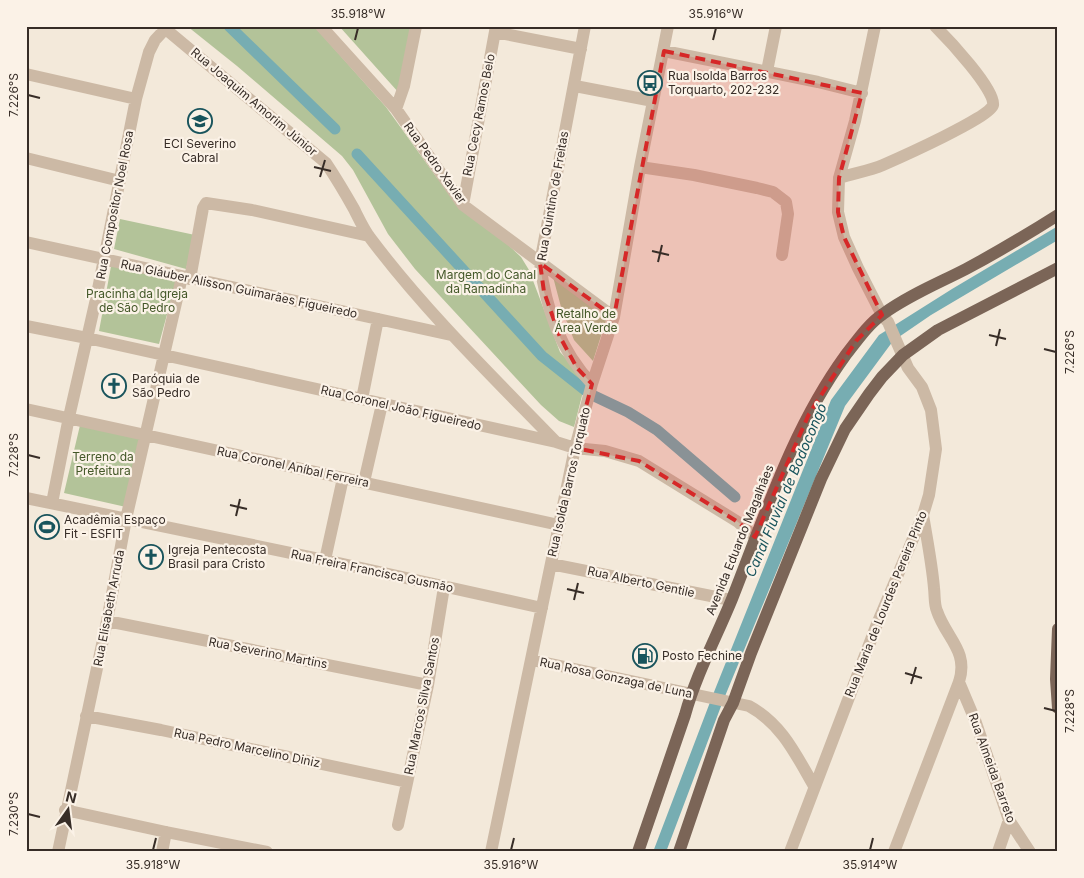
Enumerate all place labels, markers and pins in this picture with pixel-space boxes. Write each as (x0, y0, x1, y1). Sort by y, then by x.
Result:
place label: Rua Isolda Barros Torquarto, 202-232 (668, 68, 779, 97)
bus stop icon: Rua Isolda Barros Torquarto, 202-232 (637, 70, 663, 96)
school or university icon: ECI Severino Cabral (187, 108, 213, 134)
place label: ECI Severino Cabral (164, 136, 236, 165)
place label: Paróquia de São Pedro (132, 371, 200, 400)
church icon: Paróquia de São Pedro (101, 373, 127, 399)
place label: Acadêmia Espaço Fit - ESFIT (64, 512, 166, 541)
sports icon: Acadêmia Espaço Fit - ESFIT (34, 514, 60, 540)
place label: Igreja Pentecosta Brasil para Cristo (168, 542, 267, 571)
church icon: Igreja Pentecosta Brasil para Cristo (138, 544, 164, 570)
fuel station icon: Posto Fechine (632, 643, 658, 669)
place label: Posto Fechine (662, 648, 742, 663)

